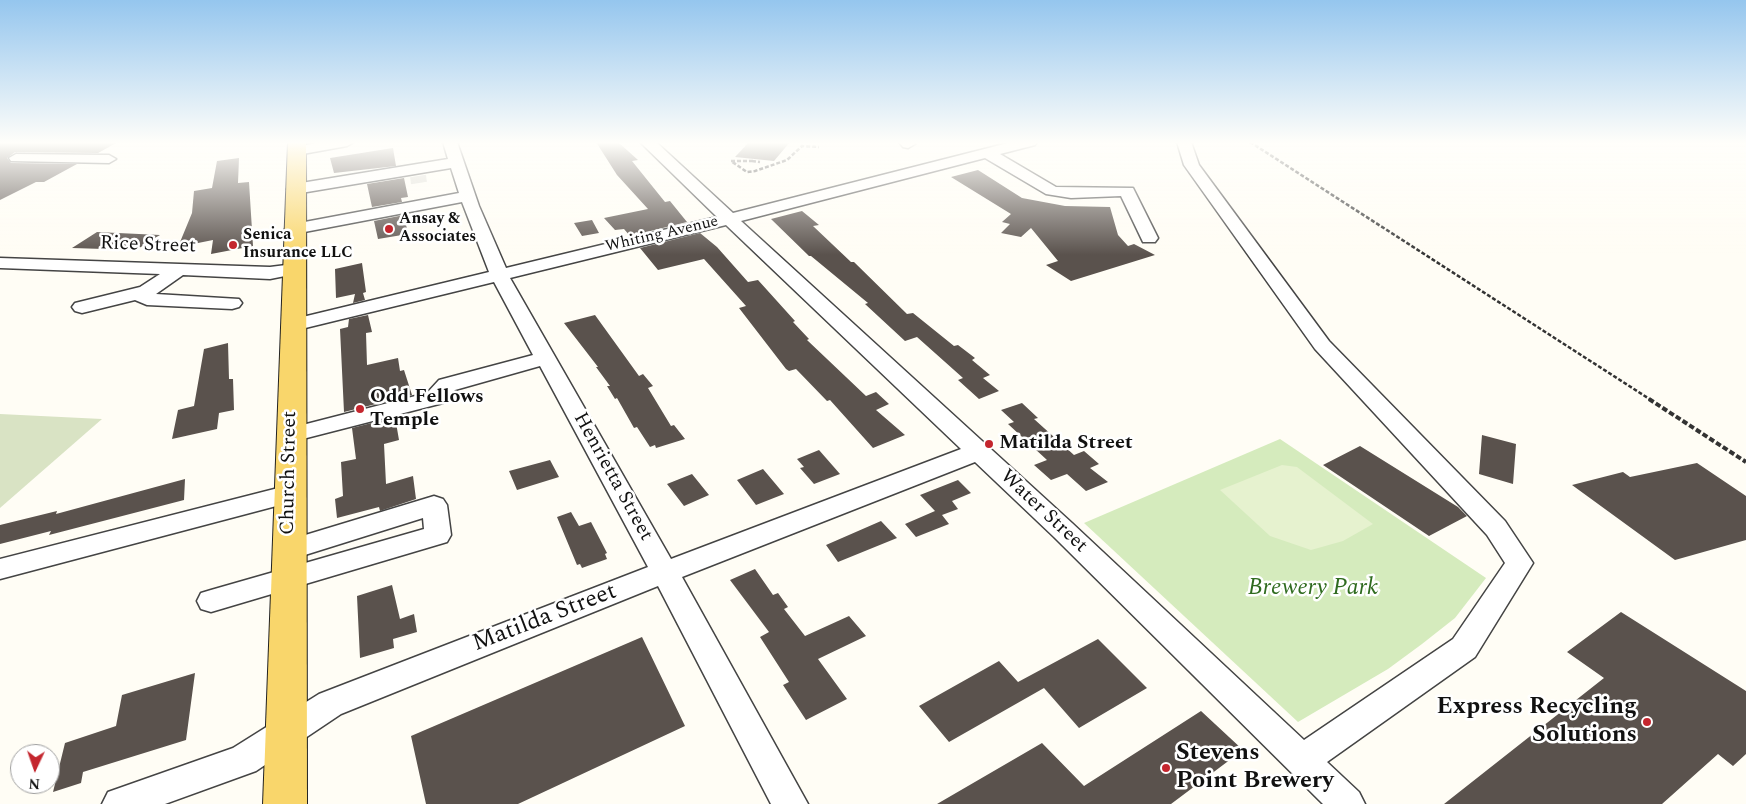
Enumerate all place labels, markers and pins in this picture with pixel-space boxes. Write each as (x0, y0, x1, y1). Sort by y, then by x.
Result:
place label: Ansay & Associates (399, 210, 476, 248)
marker: Ansay & Associates (383, 223, 395, 235)
place label: Senica Insurance LLC (243, 226, 353, 264)
marker: Senica Insurance LLC (227, 239, 239, 251)
place label: Odd Fellows Temple (370, 386, 484, 433)
marker: Odd Fellows Temple (354, 403, 366, 415)
place label: Matilda Street (999, 432, 1133, 456)
marker: Matilda Street (983, 438, 995, 450)
place label: Express Recycling Solutions (1436, 694, 1637, 750)
marker: Express Recycling Solutions (1641, 716, 1653, 728)
place label: Stevens Point Brewery (1176, 740, 1334, 796)
marker: Stevens Point Brewery (1160, 762, 1172, 774)

